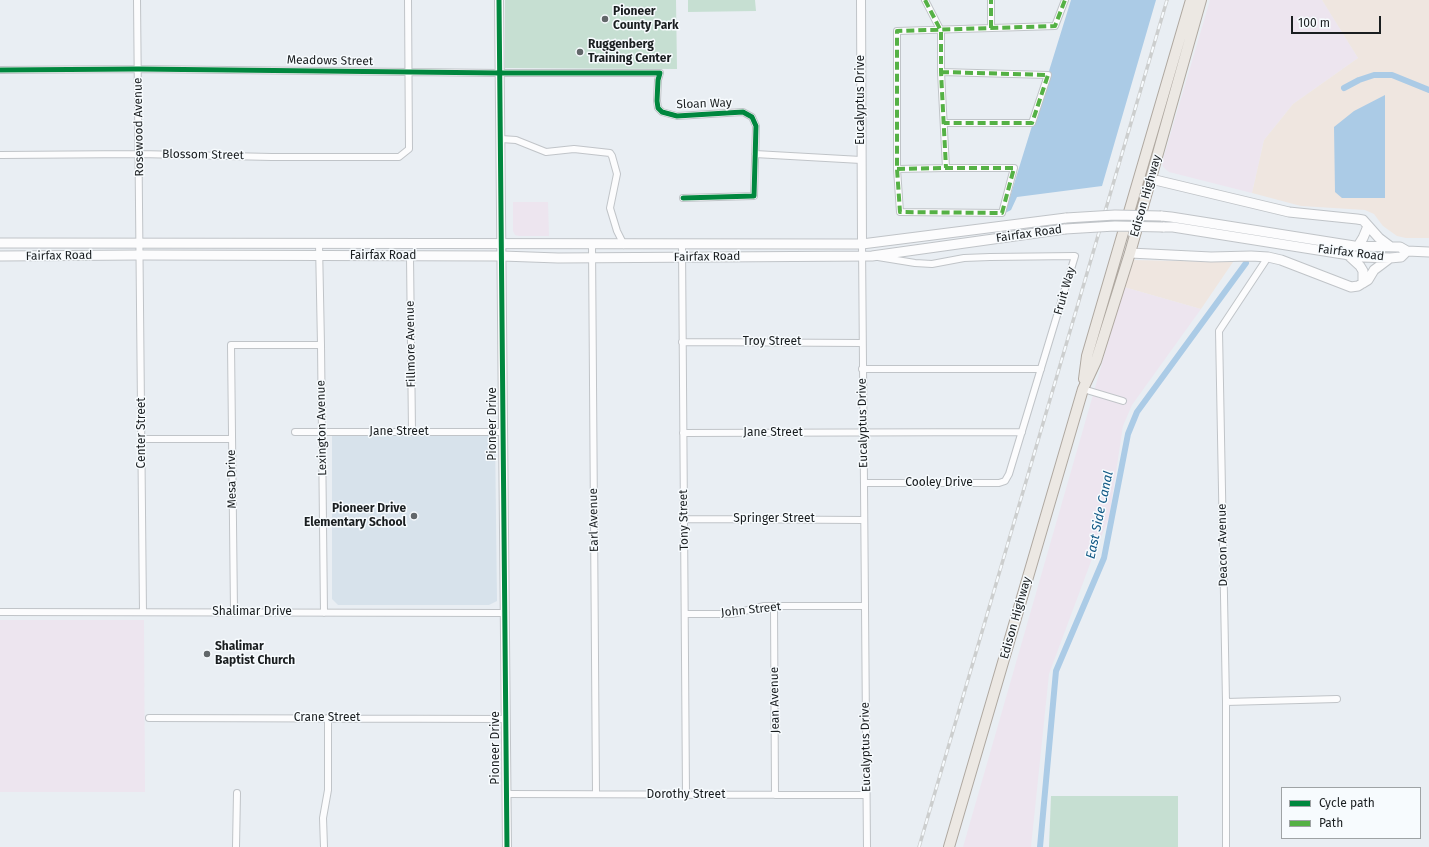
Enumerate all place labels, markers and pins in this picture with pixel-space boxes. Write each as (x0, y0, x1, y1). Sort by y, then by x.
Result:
place label: Pioneer County Park (613, 5, 679, 33)
marker: Pioneer County Park (600, 14, 610, 24)
place label: Ruggenberg Training Center (588, 38, 671, 66)
marker: Ruggenberg Training Center (575, 47, 585, 57)
place label: Pioneer Drive Elementary School (304, 502, 406, 530)
marker: Pioneer Drive Elementary School (409, 511, 419, 521)
place label: Shalimar Baptist Church (215, 640, 295, 668)
marker: Shalimar Baptist Church (202, 649, 212, 659)

